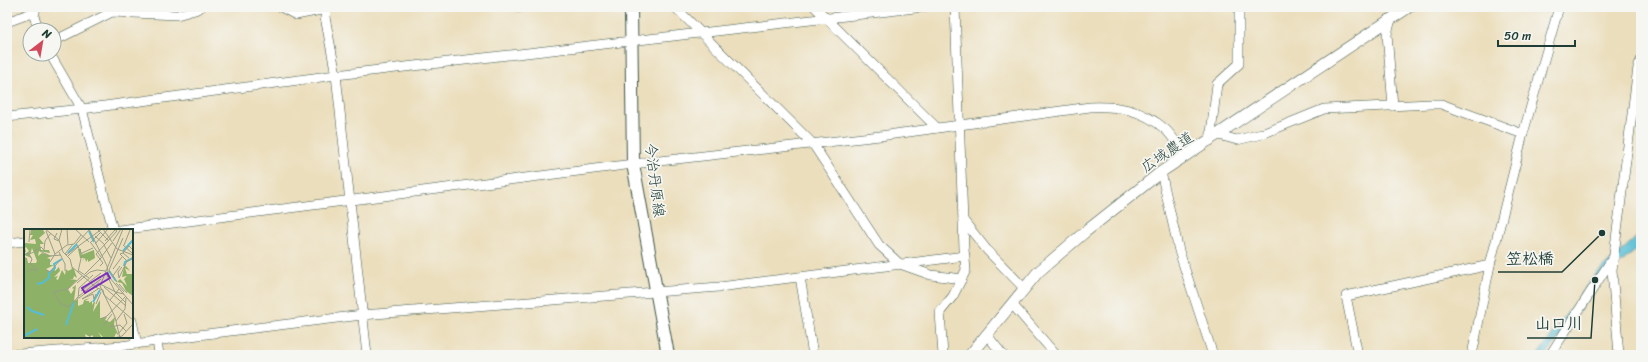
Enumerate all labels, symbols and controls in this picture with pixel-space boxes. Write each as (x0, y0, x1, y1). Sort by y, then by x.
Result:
north arrow (22, 22, 62, 62)
scale bar (1498, 22, 1575, 48)
text: N (38, 23, 55, 44)
text: 50 m (1504, 25, 1531, 47)
street label: 広域農道 (1135, 124, 1199, 180)
street label: 今治丹原線 (638, 141, 672, 219)
inset map (24, 229, 133, 338)
callout: 笠松橋 (1498, 244, 1562, 272)
text: 笠松橋 (1506, 244, 1554, 273)
text: 山口川 (1535, 309, 1583, 338)
callout: 山口川 (1527, 310, 1591, 338)

